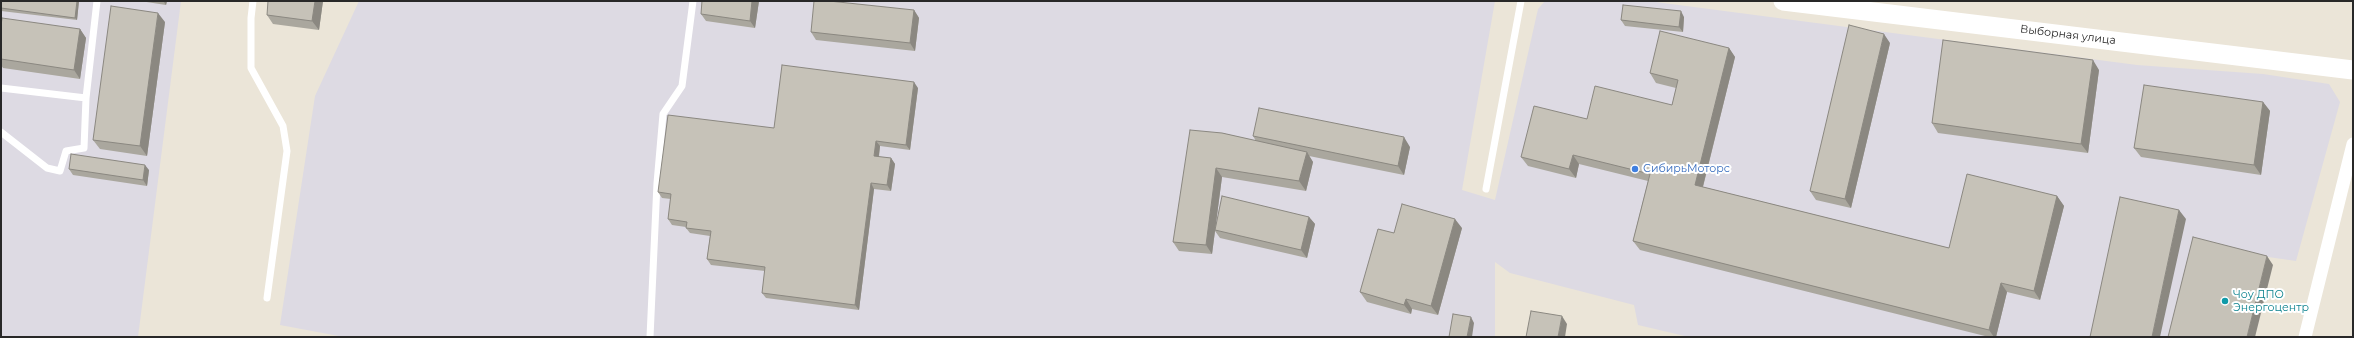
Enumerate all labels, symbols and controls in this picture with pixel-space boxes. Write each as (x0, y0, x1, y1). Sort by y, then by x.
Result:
street label: Выборная улица (2019, 23, 2117, 47)
place label: СибирьМоторс (1643, 162, 1730, 176)
marker: СибирьМоторс (1630, 164, 1640, 174)
place label: Чоу ДПО Энергоцентр (2233, 288, 2309, 314)
marker: Чоу ДПО Энергоцентр (2220, 296, 2230, 306)

